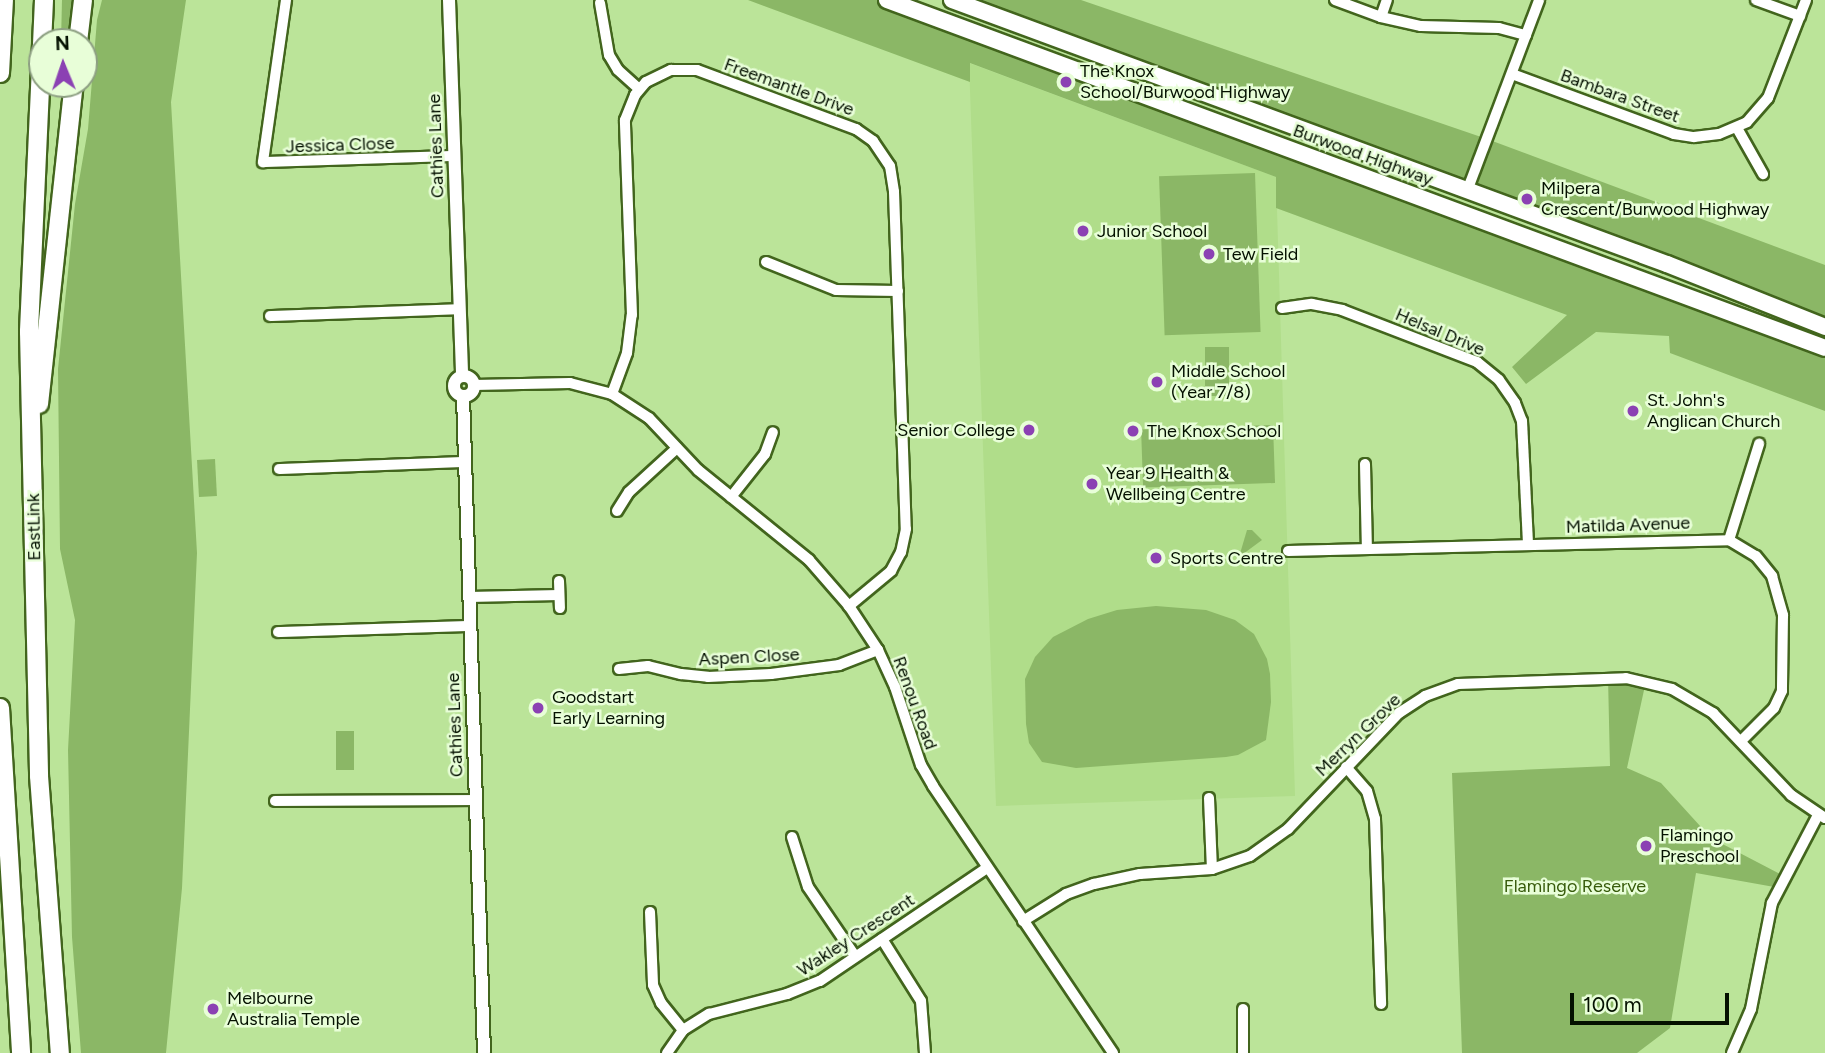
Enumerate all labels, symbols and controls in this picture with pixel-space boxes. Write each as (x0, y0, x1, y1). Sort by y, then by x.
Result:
north arrow (28, 28, 98, 98)
text: N (55, 32, 70, 55)
street label: Freemantle Drive (721, 54, 857, 120)
place label: The Knox School/Burwood Highway (1080, 61, 1290, 104)
street label: Bambara Street (1557, 64, 1683, 128)
marker: The Knox School/Burwood Highway (1058, 74, 1074, 90)
street label: Cathies Lane (423, 94, 449, 198)
street label: Burwood Highway (1290, 120, 1436, 190)
street label: Jessica Close (285, 132, 395, 158)
place label: Milpera Crescent/Burwood Highway (1541, 178, 1769, 220)
marker: Milpera Crescent/Burwood Highway (1519, 191, 1535, 207)
place label: Junior School (1097, 220, 1207, 242)
marker: Junior School (1075, 223, 1091, 239)
place label: Tew Field (1223, 243, 1298, 265)
marker: Tew Field (1201, 246, 1217, 262)
street label: Helsal Drive (1392, 304, 1488, 360)
place label: Middle School (Year 7/8) (1171, 361, 1285, 404)
marker: Middle School (Year 7/8) (1149, 374, 1165, 390)
place label: St. John's Anglican Church (1647, 390, 1780, 432)
marker: St. John's Anglican Church (1625, 403, 1641, 419)
place label: Senior College (897, 419, 1015, 441)
place label: The Knox School (1147, 420, 1281, 442)
marker: Senior College (1021, 422, 1037, 438)
marker: The Knox School (1125, 423, 1141, 439)
place label: Year 9 Health & Wellbeing Centre (1106, 463, 1245, 505)
marker: Year 9 Health & Wellbeing Centre (1084, 476, 1100, 492)
street label: EastLink (23, 493, 45, 561)
street label: Matilda Avenue (1565, 512, 1691, 538)
place label: Sports Centre (1170, 547, 1283, 569)
marker: Sports Centre (1148, 550, 1164, 566)
street label: Aspen Close (698, 644, 800, 670)
street label: Renou Road (888, 653, 942, 753)
street label: Cathies Lane (442, 673, 468, 777)
place label: Goodstart Early Learning (552, 687, 665, 730)
street label: Merryn Grove (1311, 689, 1405, 781)
marker: Goodstart Early Learning (530, 700, 546, 716)
place label: Flamingo Preschool (1660, 825, 1739, 868)
marker: Flamingo Preschool (1638, 838, 1654, 854)
park label: Flamingo Reserve (1504, 875, 1646, 897)
street label: Wakley Crescent (793, 889, 919, 981)
scale bar (1573, 979, 1732, 1023)
place label: Melbourne Australia Temple (227, 988, 360, 1030)
text: 100 m (1583, 992, 1642, 1017)
marker: Melbourne Australia Temple (205, 1001, 221, 1017)

